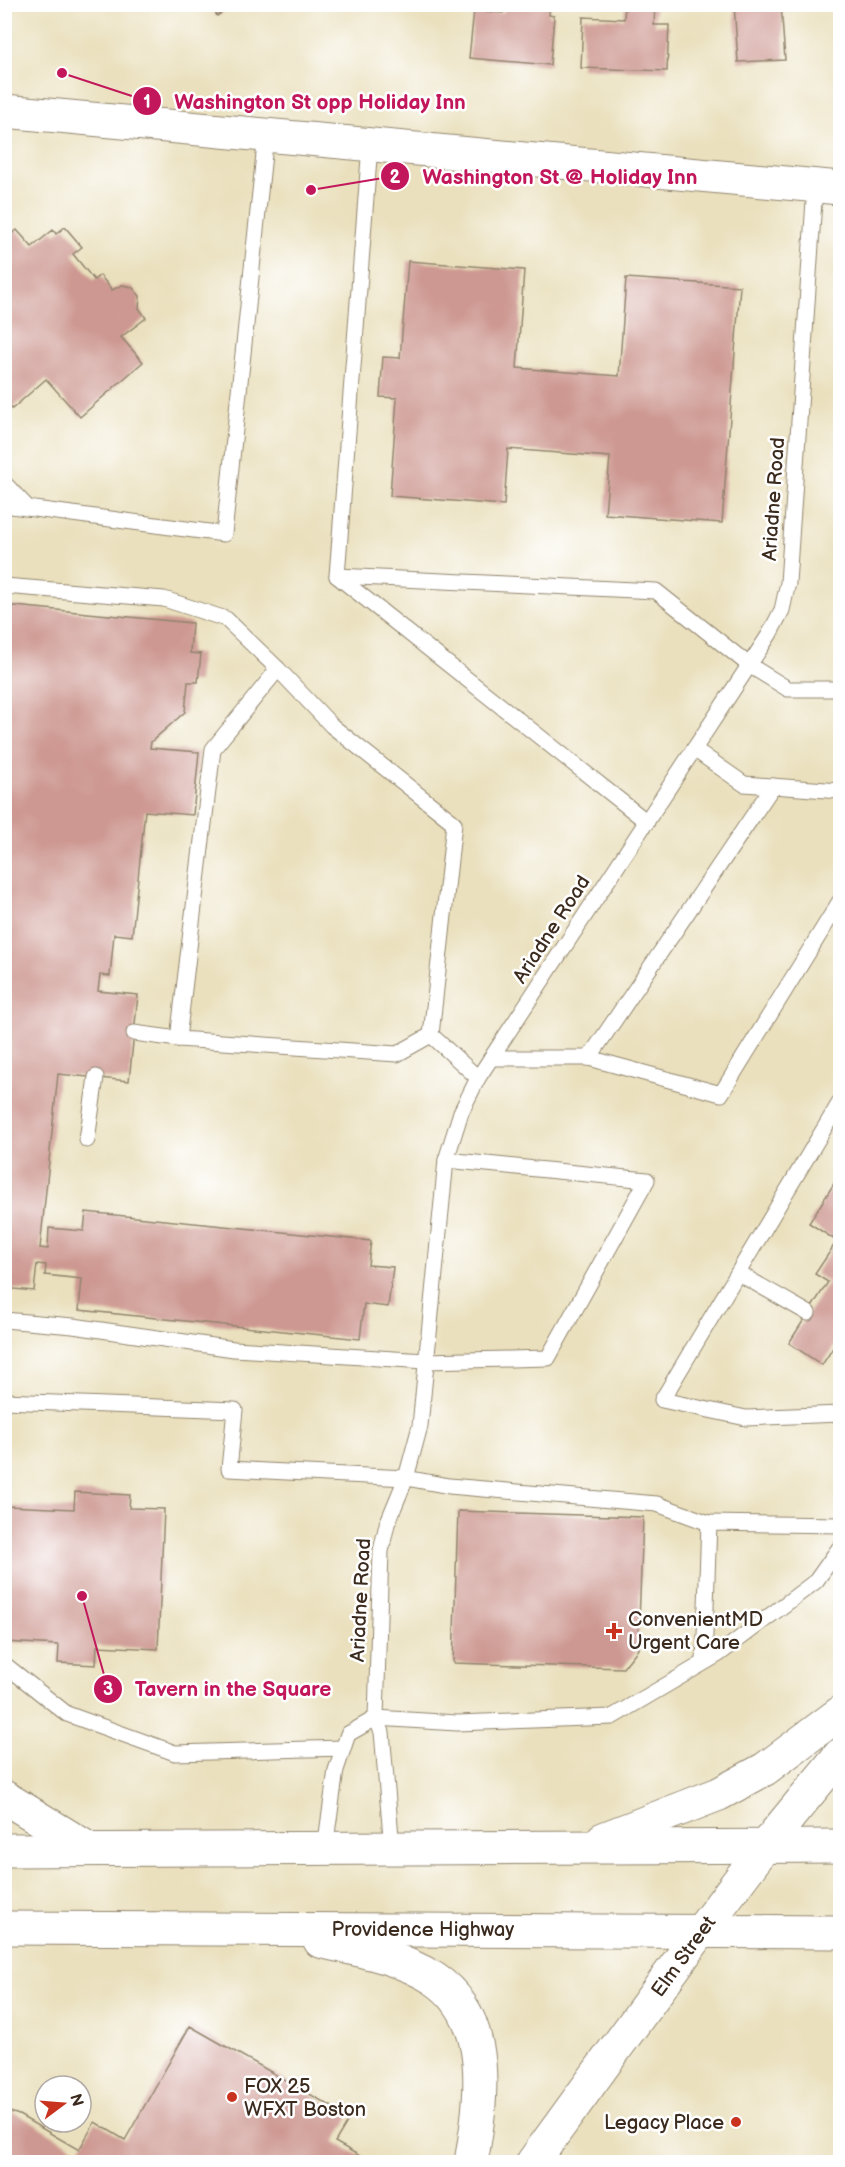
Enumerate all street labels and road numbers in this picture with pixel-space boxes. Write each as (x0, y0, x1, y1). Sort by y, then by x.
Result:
street label: Ariadne Road (758, 436, 790, 562)
street label: Ariadne Road (508, 871, 596, 988)
street label: Ariadne Road (346, 1538, 376, 1663)
street label: Elm Street (646, 1911, 721, 2002)
street label: Providence Highway (332, 1918, 514, 1942)

